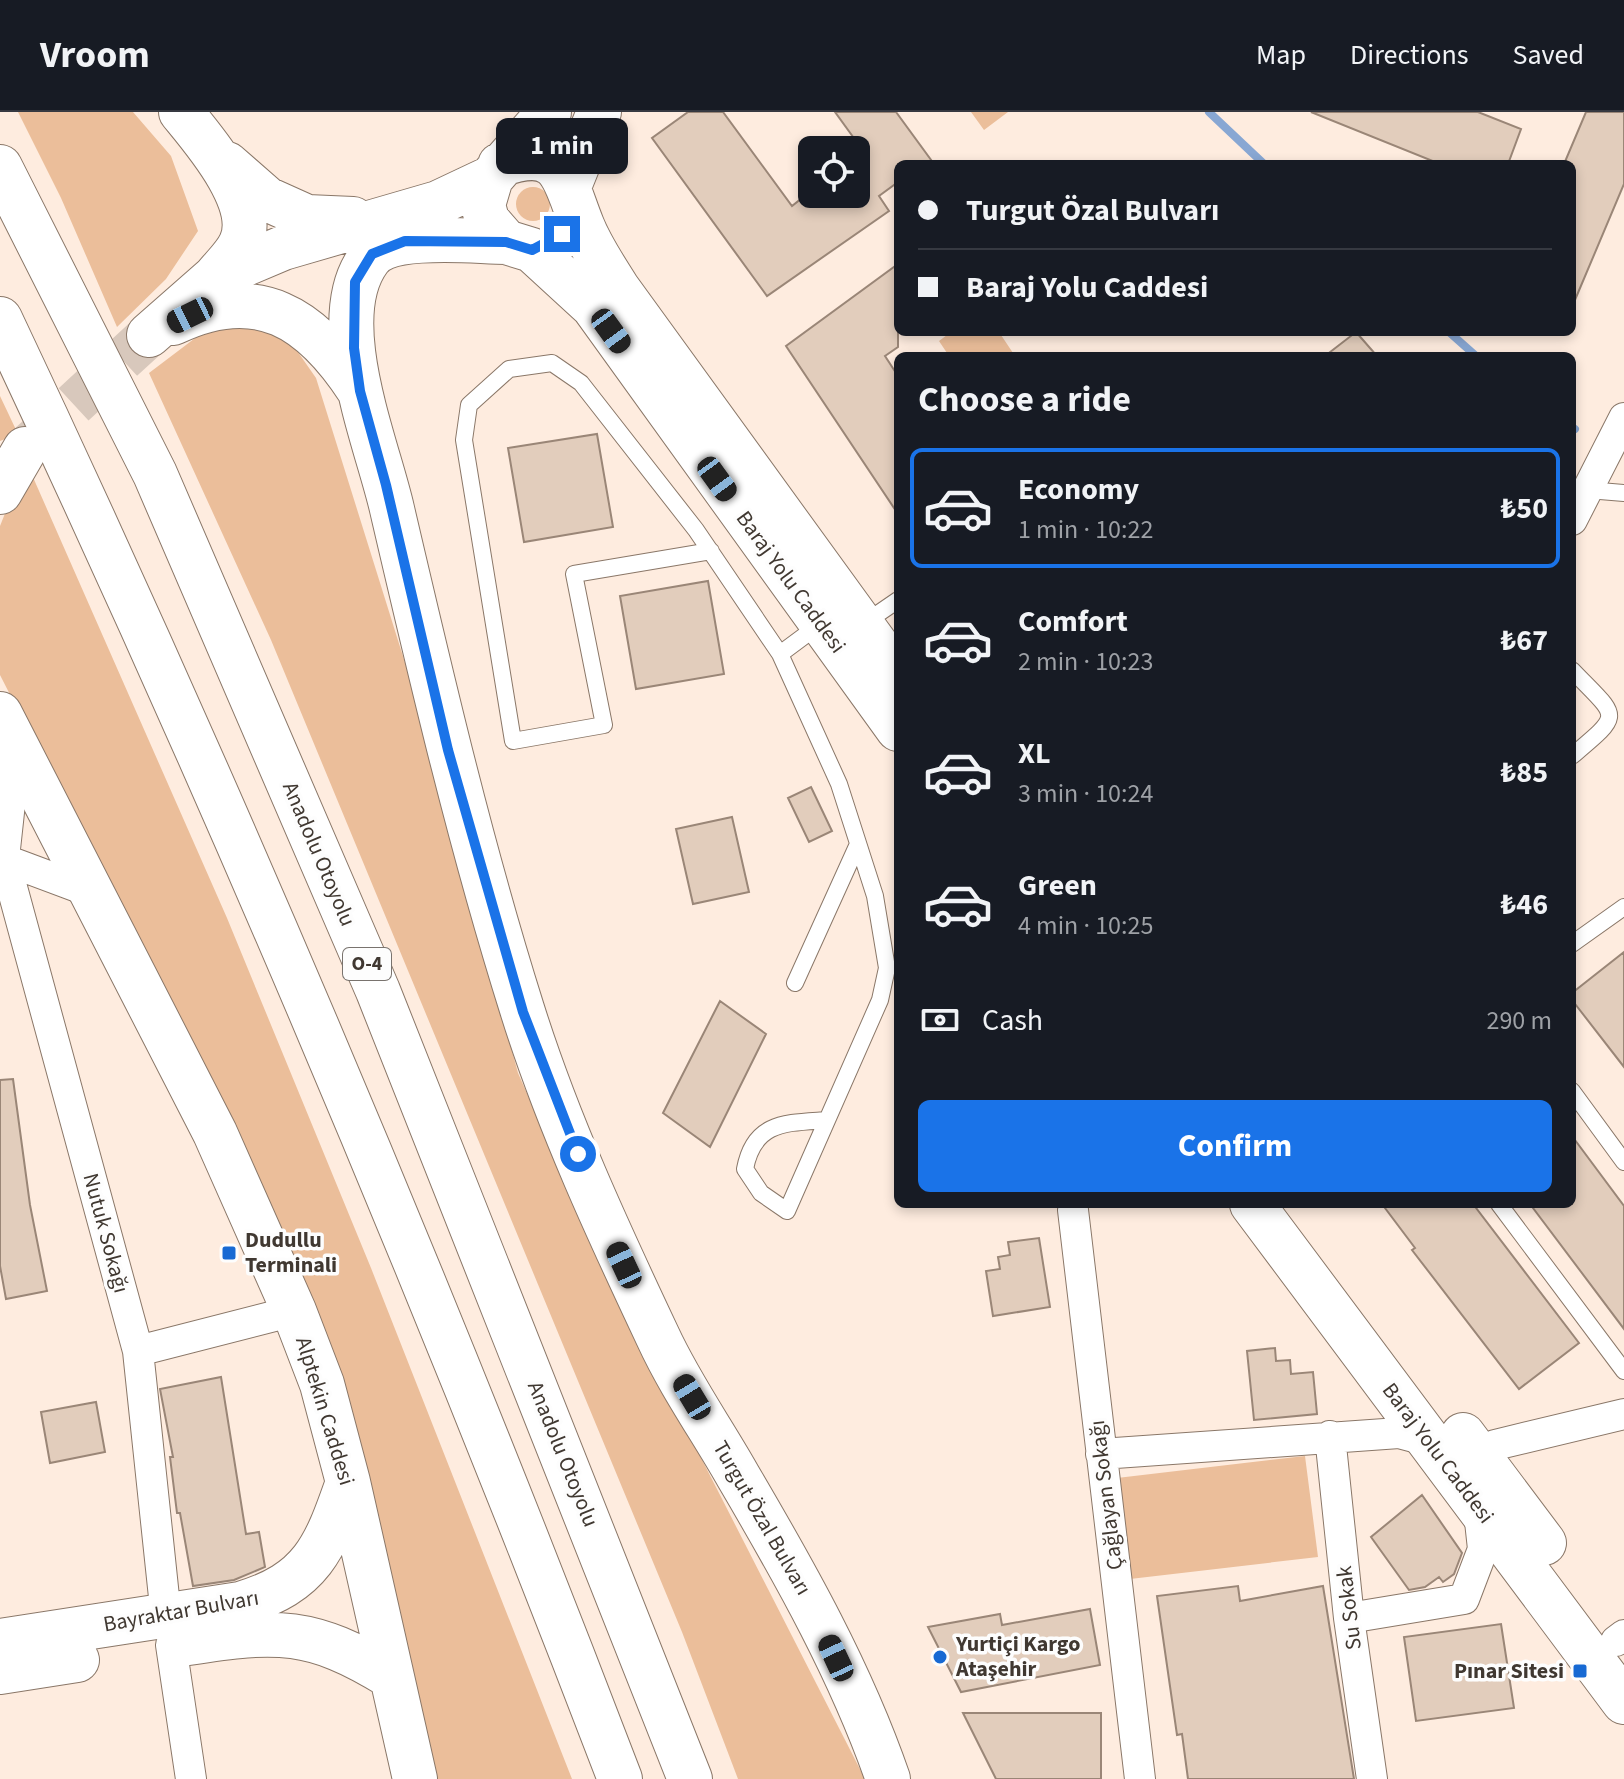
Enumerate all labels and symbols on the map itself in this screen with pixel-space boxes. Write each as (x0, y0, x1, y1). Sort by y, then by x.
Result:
callout: 1 min (496, 118, 628, 174)
route end (544, 216, 580, 252)
car (163, 294, 217, 336)
car (587, 305, 635, 357)
car (693, 453, 741, 505)
street label: Baraj Yolu Caddesi (728, 504, 854, 660)
street label: Anadolu Otoyolu (274, 777, 364, 931)
road number: O-4 (343, 948, 391, 980)
route start (560, 1136, 596, 1172)
street label: Nutuk Sokağı (75, 1170, 137, 1296)
place label: Dudullu Terminali (245, 1224, 337, 1281)
car (603, 1238, 645, 1292)
marker: Dudullu Terminali (220, 1244, 238, 1262)
street label: Alptekin Caddesi (287, 1333, 363, 1489)
car (669, 1370, 715, 1424)
street label: Anadolu Otoyolu (519, 1376, 607, 1532)
street label: Baraj Yolu Caddesi (1374, 1376, 1502, 1530)
street label: Çağlayan Sokağı (1081, 1418, 1131, 1572)
street label: Turgut Özal Bulvarı (705, 1435, 819, 1601)
street label: Su Sokak (1328, 1564, 1370, 1652)
street label: Bayraktar Bulvarı (101, 1582, 261, 1640)
place label: Yurtiçi Kargo Ataşehir (955, 1628, 1080, 1685)
car (815, 1631, 857, 1685)
marker: Yurtiçi Kargo Ataşehir (931, 1648, 949, 1666)
place label: Pınar Sitesi (1454, 1655, 1564, 1687)
marker: Pınar Sitesi (1571, 1662, 1589, 1680)

